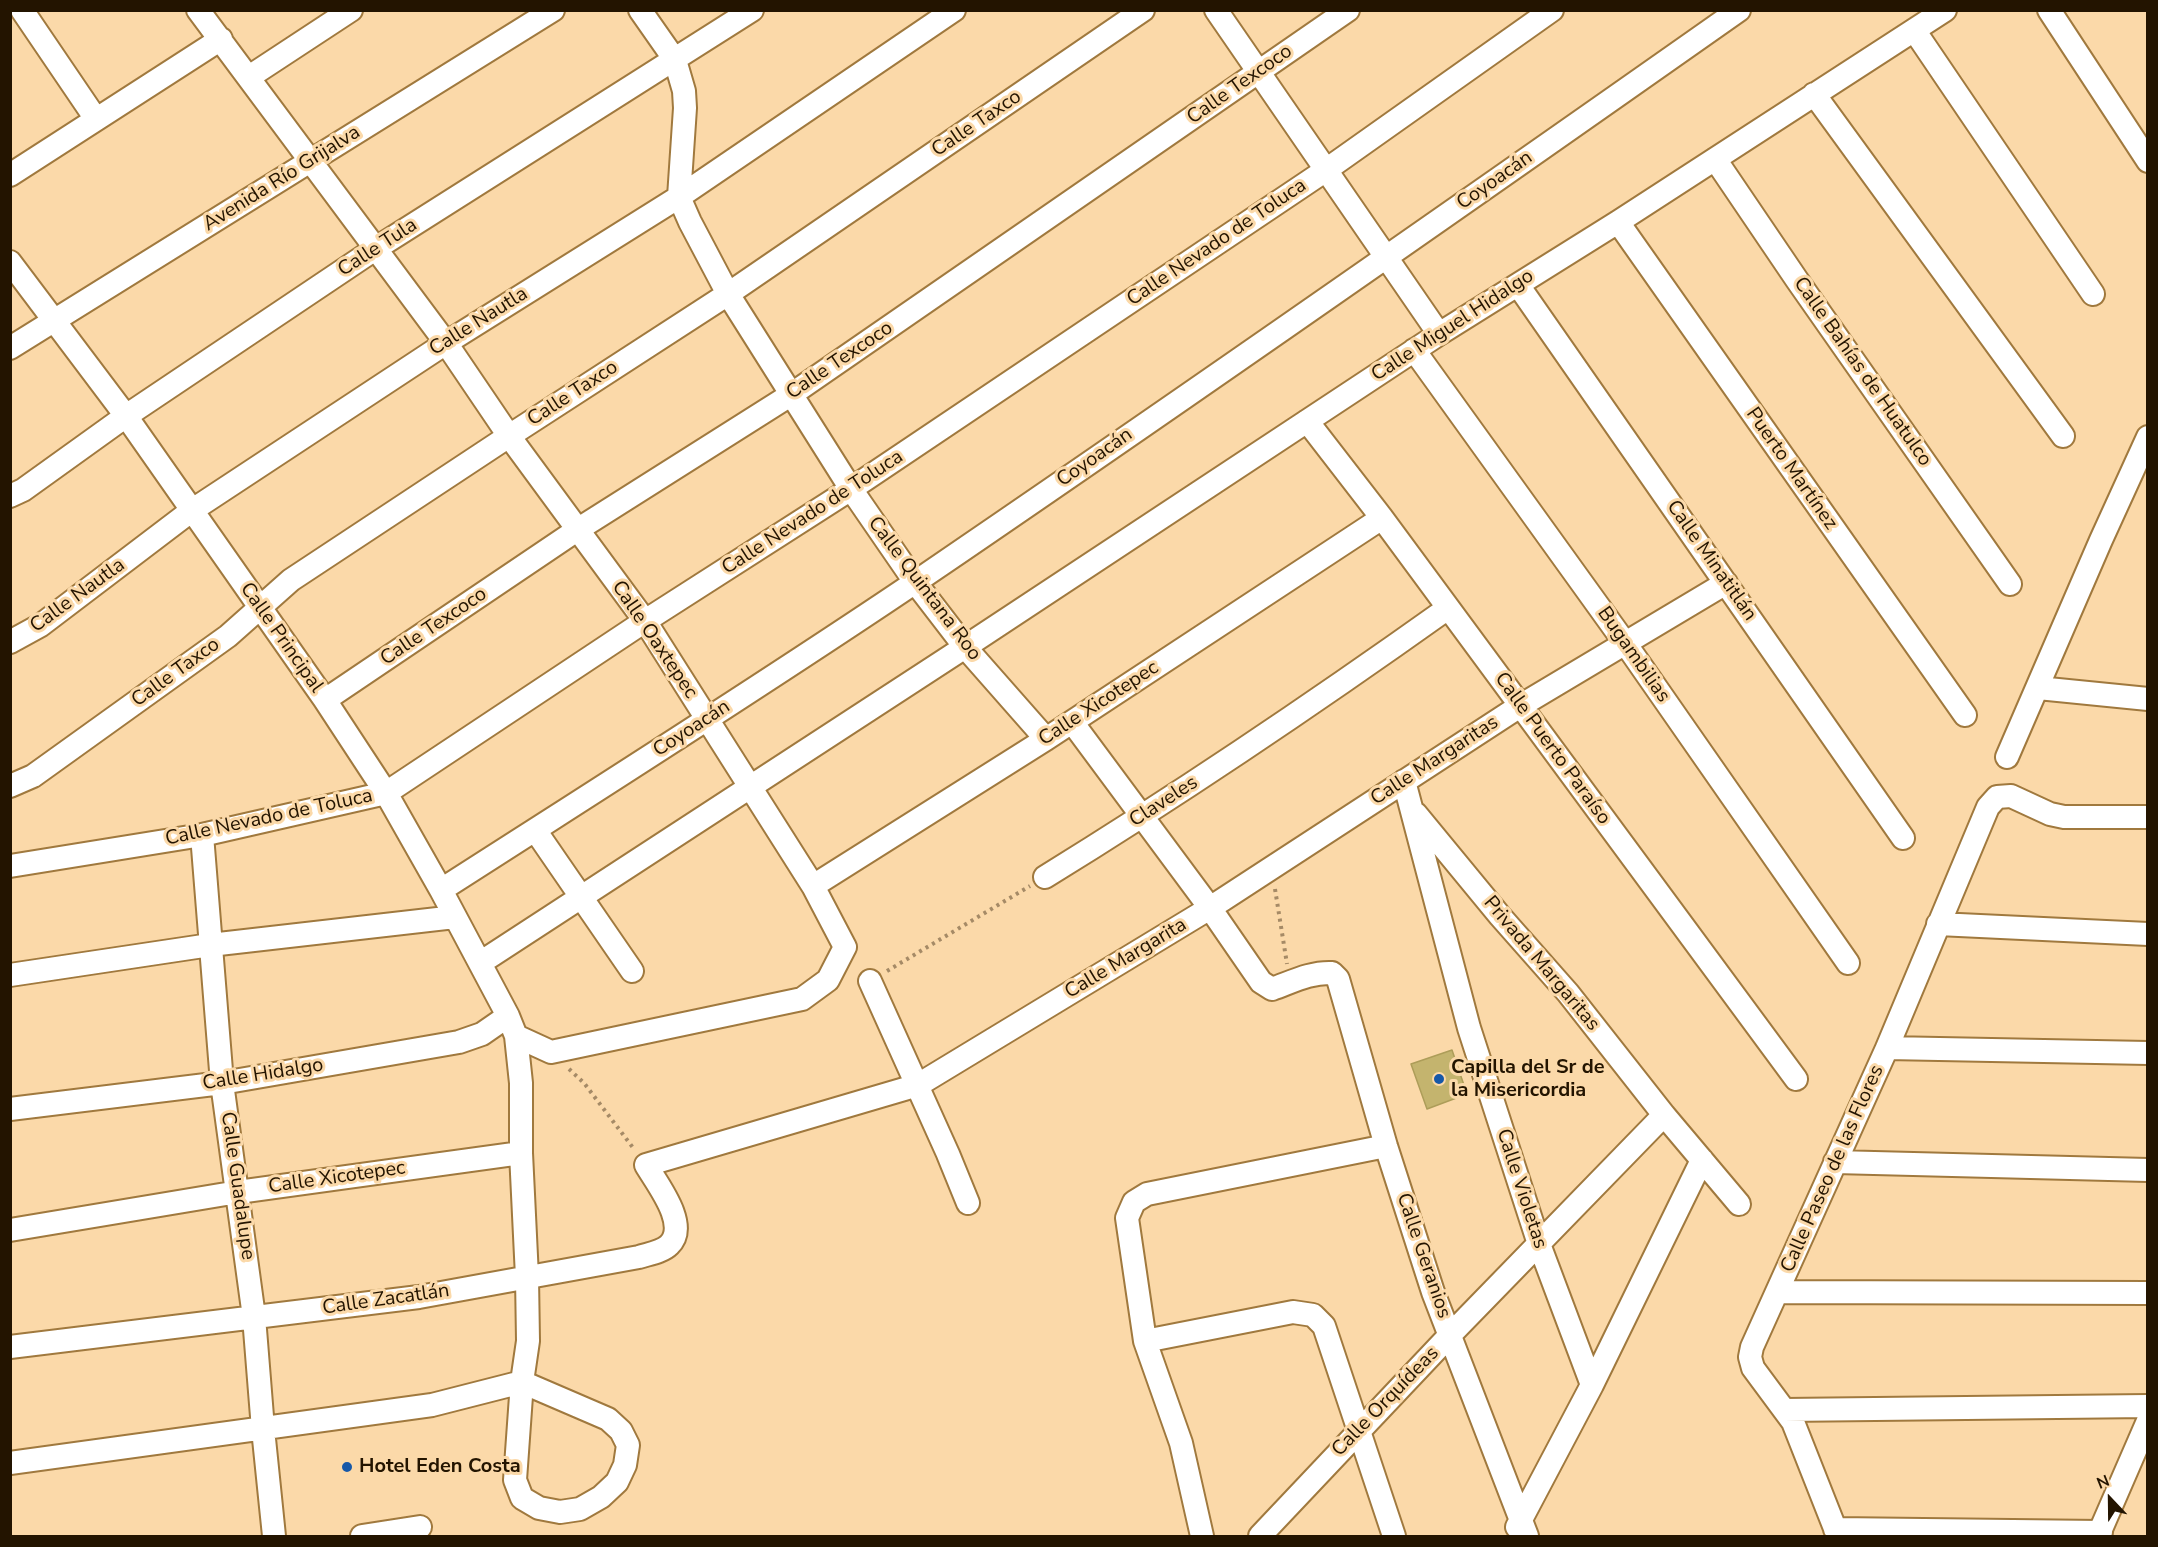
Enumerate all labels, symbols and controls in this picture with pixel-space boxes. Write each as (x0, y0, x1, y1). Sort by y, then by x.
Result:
street label: Calle Texcoco (1183, 40, 1297, 130)
street label: Calle Taxco (928, 85, 1026, 163)
street label: Avenida Río Grijalva (199, 121, 365, 237)
street label: Coyoacán (1453, 146, 1537, 216)
street label: Calle Nevado de Toluca (1123, 174, 1311, 312)
street label: Calle Tula (334, 214, 422, 282)
street label: Calle Miguel Hidalgo (1367, 265, 1539, 387)
street label: Calle Bahías de Huatulco (1788, 273, 1936, 471)
street label: Calle Nautla (425, 282, 533, 362)
street label: Calle Texcoco (782, 317, 898, 405)
street label: Calle Taxco (523, 356, 623, 432)
street label: Puerto Martínez (1740, 403, 1842, 535)
street label: Coyoacán (1053, 423, 1137, 493)
street label: Calle Nevado de Toluca (718, 445, 908, 581)
street label: Calle Minatitlán (1661, 496, 1761, 626)
street label: Calle Quintana Roo (862, 512, 986, 666)
street label: Calle Nautla (26, 554, 130, 638)
street label: Calle Oaxtepec (606, 577, 702, 703)
street label: Calle Principal (234, 578, 328, 698)
street label: Calle Texcoco (376, 583, 492, 671)
street label: Bugambilias (1591, 603, 1675, 707)
street label: Calle Taxco (127, 633, 225, 713)
street label: Calle Xicotepec (1035, 656, 1163, 752)
street label: Calle Puerto Paraíso (1489, 668, 1615, 830)
street label: Coyoacán (649, 695, 735, 763)
street label: Calle Margaritas (1367, 711, 1503, 811)
street label: Claveles (1125, 771, 1203, 833)
street label: Calle Nevado de Toluca (163, 784, 375, 852)
street label: Privada Margaritas (1478, 892, 1604, 1036)
street label: Calle Margarita (1061, 913, 1191, 1005)
street label: Calle Hidalgo (201, 1054, 325, 1096)
place label: Capilla del Sr de la Misericordia (1451, 1056, 1605, 1103)
street label: Calle Paseo de las Flores (1776, 1062, 1890, 1276)
marker: Capilla del Sr de la Misericordia (1432, 1072, 1446, 1086)
street label: Calle Guadalupe (215, 1110, 259, 1262)
street label: Calle Violetas (1490, 1126, 1552, 1252)
street label: Calle Xicotepec (267, 1157, 407, 1199)
street label: Calle Geranios (1390, 1190, 1456, 1322)
street label: Calle Zacatlán (321, 1279, 451, 1321)
street label: Calle Orquídeas (1327, 1342, 1445, 1462)
place label: Hotel Eden Costa (359, 1455, 521, 1479)
marker: Hotel Eden Costa (340, 1460, 354, 1474)
north arrow (2080, 1469, 2140, 1529)
text: N (2094, 1470, 2113, 1495)

